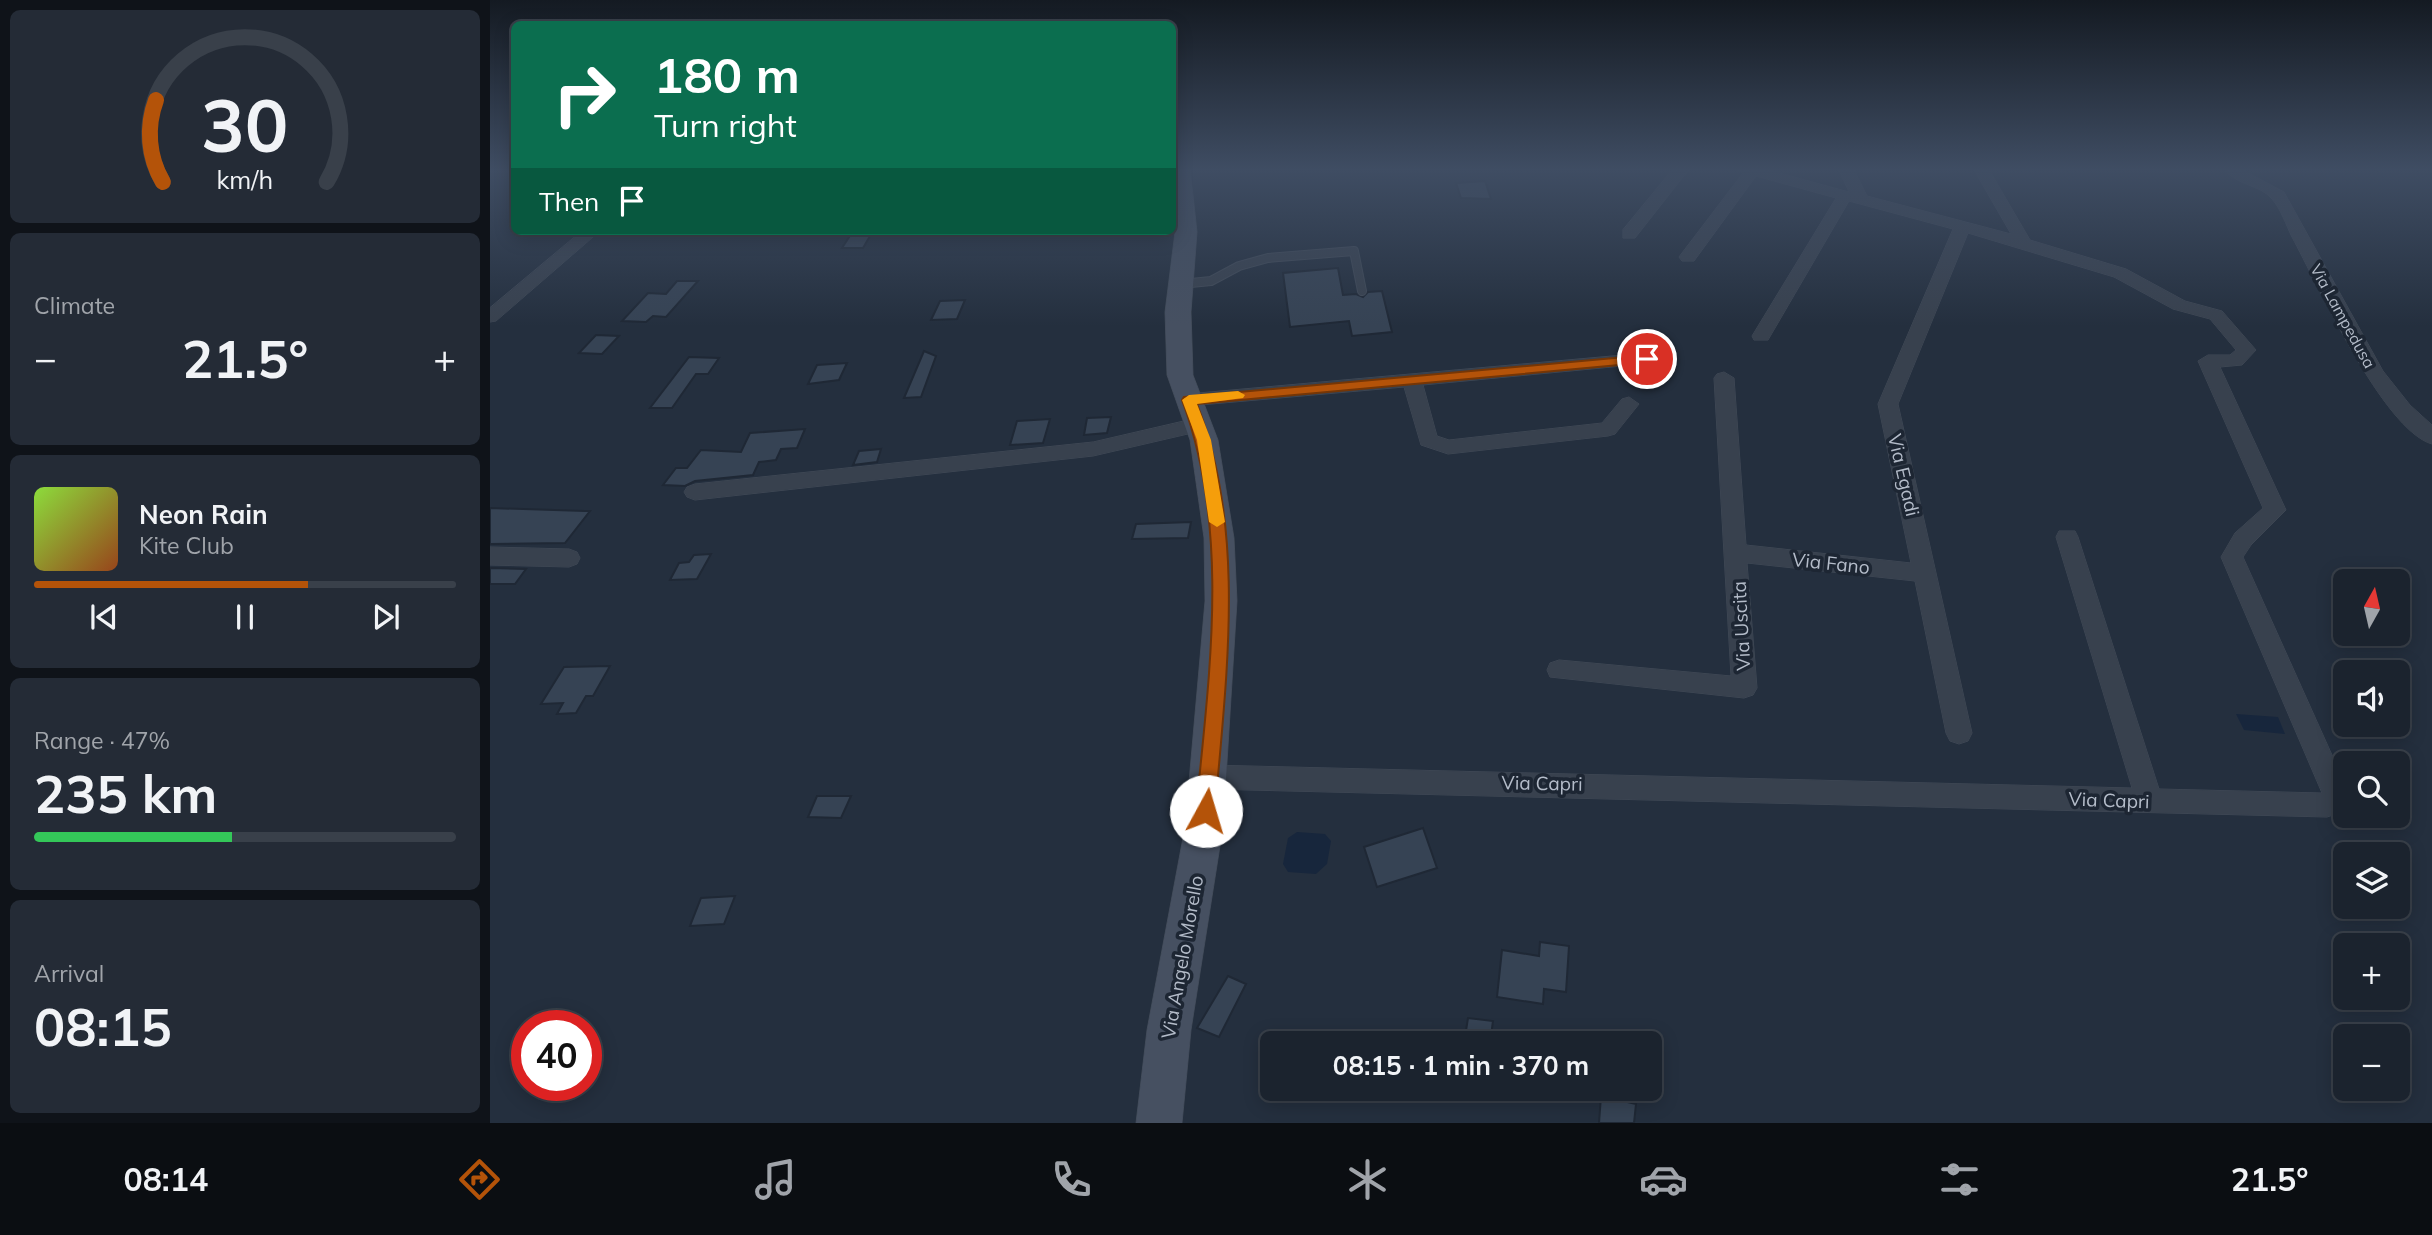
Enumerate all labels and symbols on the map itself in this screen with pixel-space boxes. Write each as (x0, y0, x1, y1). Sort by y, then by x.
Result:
street label: Via Lampedusa (2306, 261, 2380, 371)
pin (1617, 329, 1677, 389)
street label: Via Egadi (1883, 431, 1925, 519)
street label: Via Fano (1791, 547, 1871, 579)
north arrow (2333, 569, 2410, 646)
street label: Via Uscita (1727, 581, 1755, 671)
street label: Via Capri (1501, 770, 1583, 796)
position arrow (1169, 774, 1243, 848)
street label: Via Capri (2068, 787, 2150, 813)
street label: Via Angelo Morello (1156, 873, 1208, 1041)
speed limit sign: 40 (511, 1010, 602, 1101)

